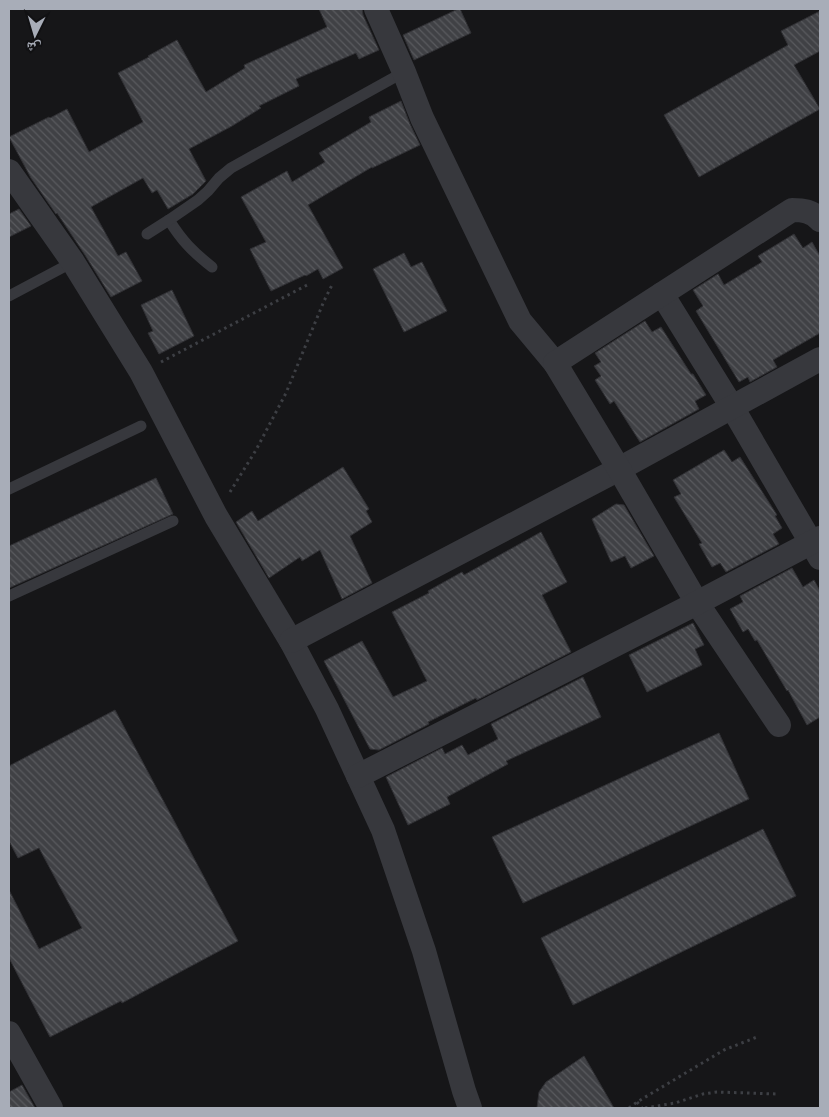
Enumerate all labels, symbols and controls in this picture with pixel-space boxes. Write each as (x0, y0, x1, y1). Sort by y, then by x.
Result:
north arrow (10, 10, 60, 60)
text: ش (26, 38, 42, 58)

